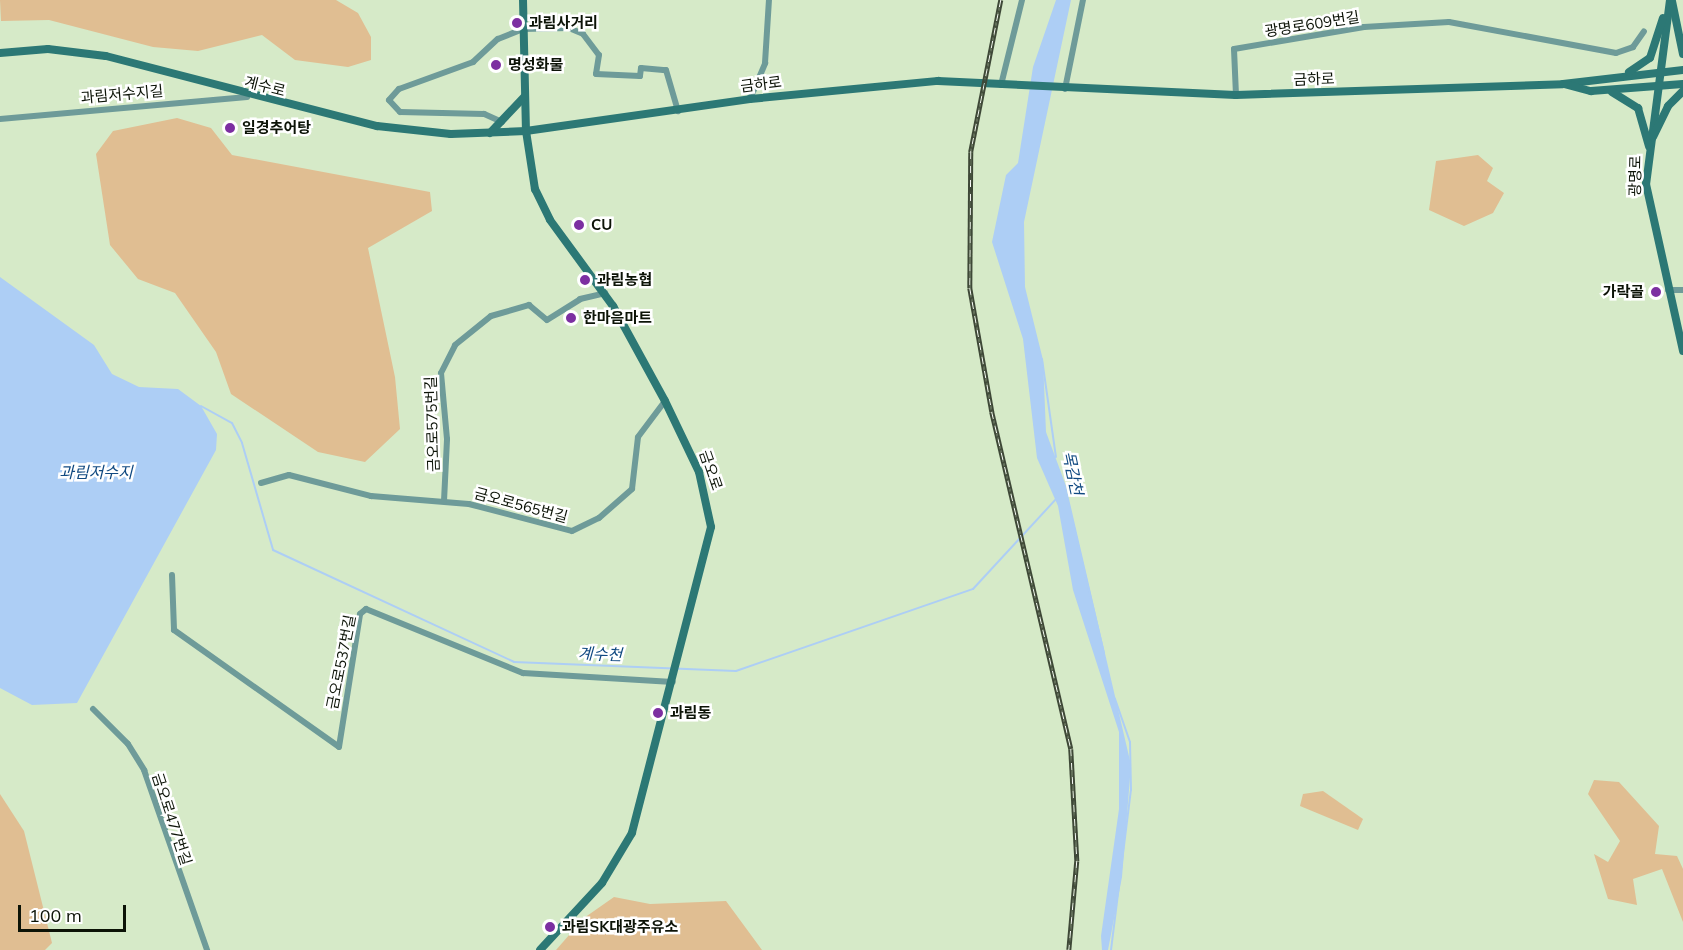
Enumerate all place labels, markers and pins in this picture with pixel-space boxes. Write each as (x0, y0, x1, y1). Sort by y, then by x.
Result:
place label: 과림사거리 (529, 14, 598, 32)
marker: 과림사거리 (510, 16, 524, 30)
place label: 명성화물 (508, 56, 563, 74)
marker: 명성화물 (489, 58, 503, 72)
place label: 일경추어탕 (242, 119, 311, 137)
marker: 일경추어탕 (223, 121, 237, 135)
place label: CU (591, 216, 612, 234)
marker: CU (572, 218, 586, 232)
place label: 과림농협 (597, 271, 652, 289)
marker: 과림농협 (578, 273, 592, 287)
place label: 가락골 (1603, 283, 1644, 301)
marker: 가락골 (1649, 285, 1663, 299)
place label: 한마음마트 (583, 309, 652, 327)
marker: 한마음마트 (564, 311, 578, 325)
place label: 과림동 (670, 704, 711, 722)
marker: 과림동 (651, 706, 665, 720)
place label: 과림SK대광주유소 (562, 918, 678, 936)
marker: 과림SK대광주유소 (543, 920, 557, 934)

